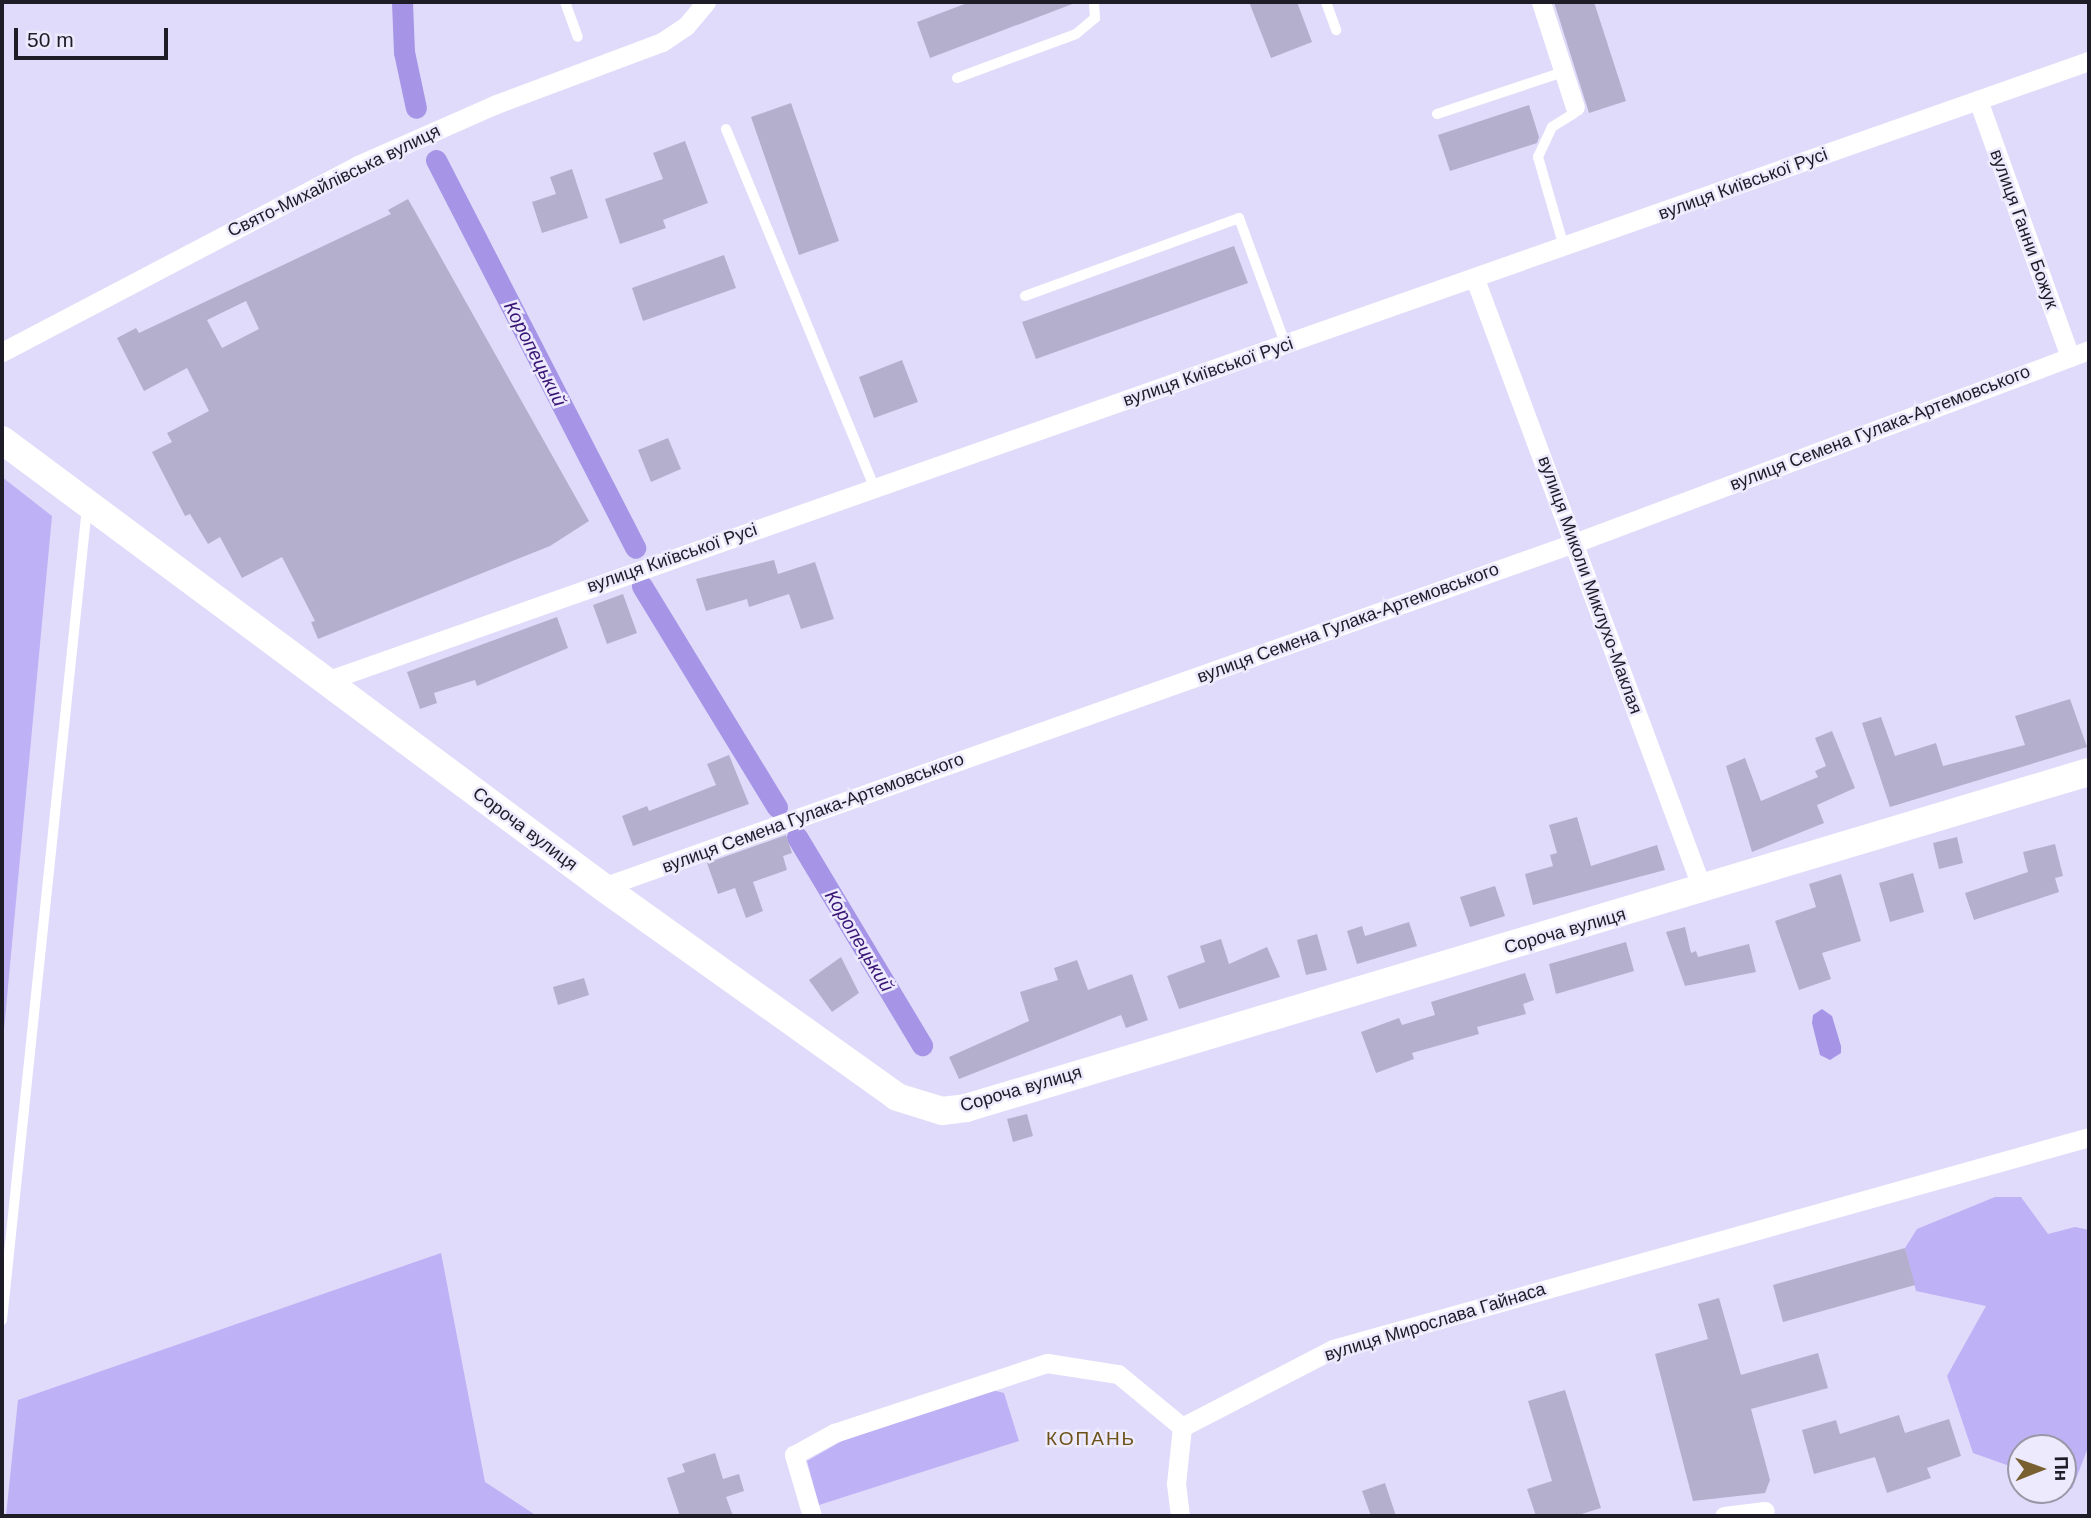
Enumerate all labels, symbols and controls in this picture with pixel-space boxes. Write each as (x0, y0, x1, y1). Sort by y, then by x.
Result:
scale bar (18, 14, 172, 58)
text: 50 m (27, 28, 74, 51)
street label: Свято-Михайлівська вулиця (224, 120, 444, 242)
street label: вулиця Київської Русі (1655, 143, 1831, 225)
street label: вулиця Ганни Божук (1985, 146, 2063, 312)
water label: Коропецький (499, 298, 571, 410)
street label: вулиця Київської Русі (1120, 333, 1296, 411)
street label: вулиця Семена Гулака-Артемовського (1727, 361, 2033, 495)
street label: вулиця Миколи Миклухо-Маклая (1533, 453, 1647, 717)
street label: вулиця Київської Русі (584, 519, 760, 597)
street label: вулиця Семена Гулака-Артемовського (1194, 558, 1502, 688)
street label: вулиця Семена Гулака-Артемовського (659, 748, 967, 878)
street label: Сороча вулиця (468, 783, 582, 875)
water label: Коропецький (820, 886, 898, 996)
street label: Сороча вулиця (1502, 903, 1628, 959)
street label: Сороча вулиця (958, 1061, 1084, 1117)
street label: вулиця Мирослава Гайнаса (1322, 1278, 1548, 1366)
district label: КОПАНЬ (1047, 1428, 1135, 1450)
north arrow (2007, 1434, 2077, 1504)
text: Пн (2051, 1456, 2072, 1481)

